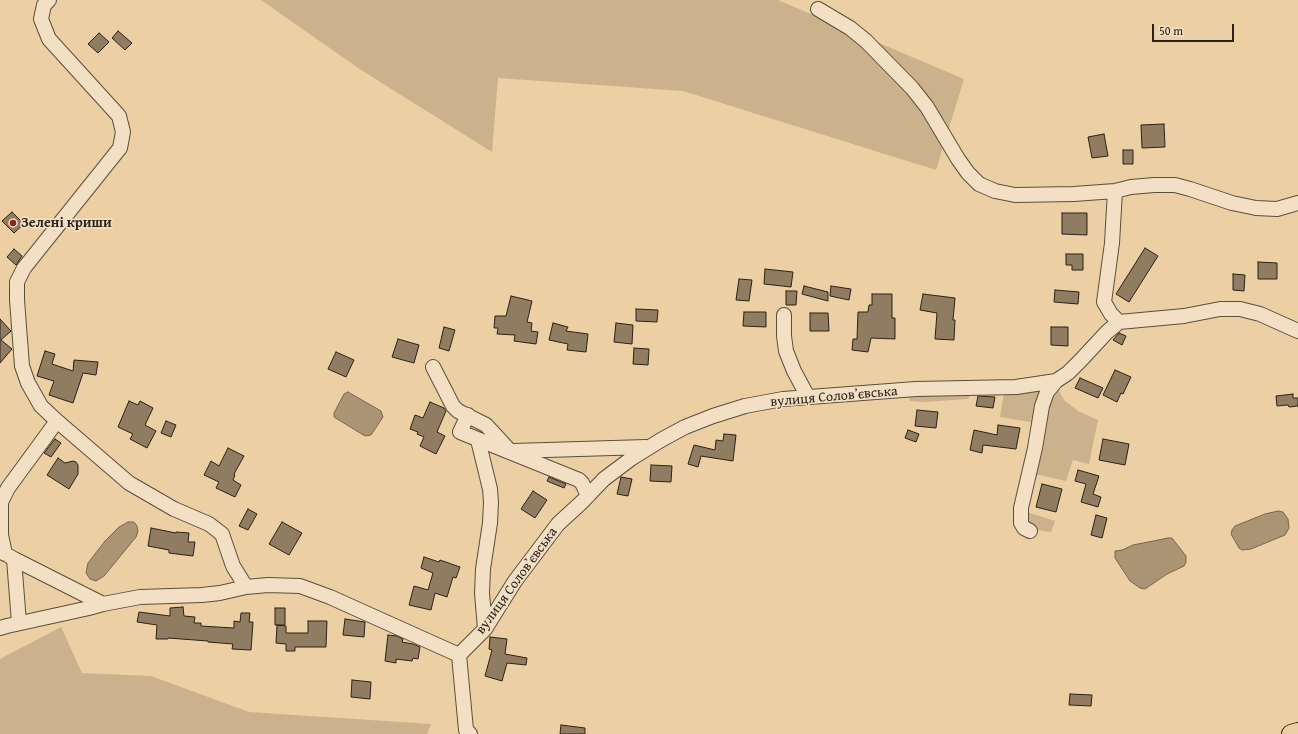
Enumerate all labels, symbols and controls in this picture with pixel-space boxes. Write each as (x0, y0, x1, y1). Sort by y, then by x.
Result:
scale bar (1154, 16, 1236, 42)
text: 50 m (1159, 22, 1183, 39)
place label: Зелені криши (21, 215, 112, 231)
marker: Зелені криши (8, 218, 18, 228)
street label: вулиця Соловʼєвська (770, 383, 898, 411)
street label: вулиця Соловʼєвська (473, 524, 561, 638)

